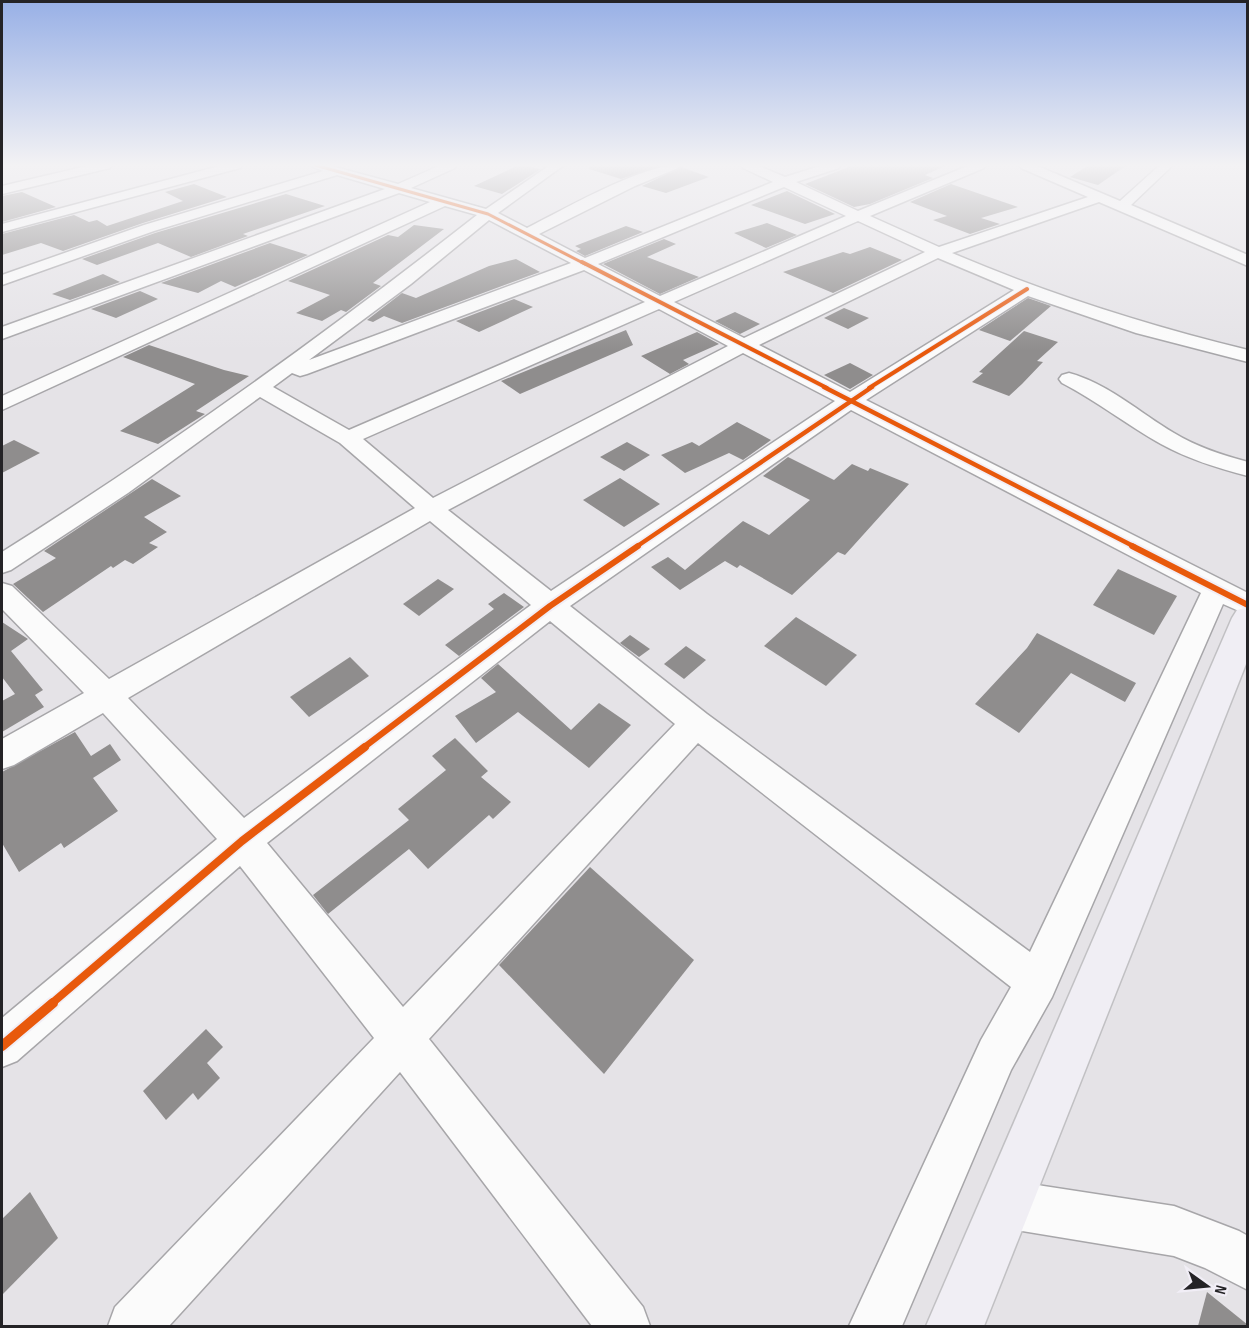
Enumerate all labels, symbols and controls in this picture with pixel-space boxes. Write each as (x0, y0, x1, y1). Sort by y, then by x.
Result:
north arrow (1177, 1256, 1237, 1316)
text: N (1210, 1283, 1230, 1296)

